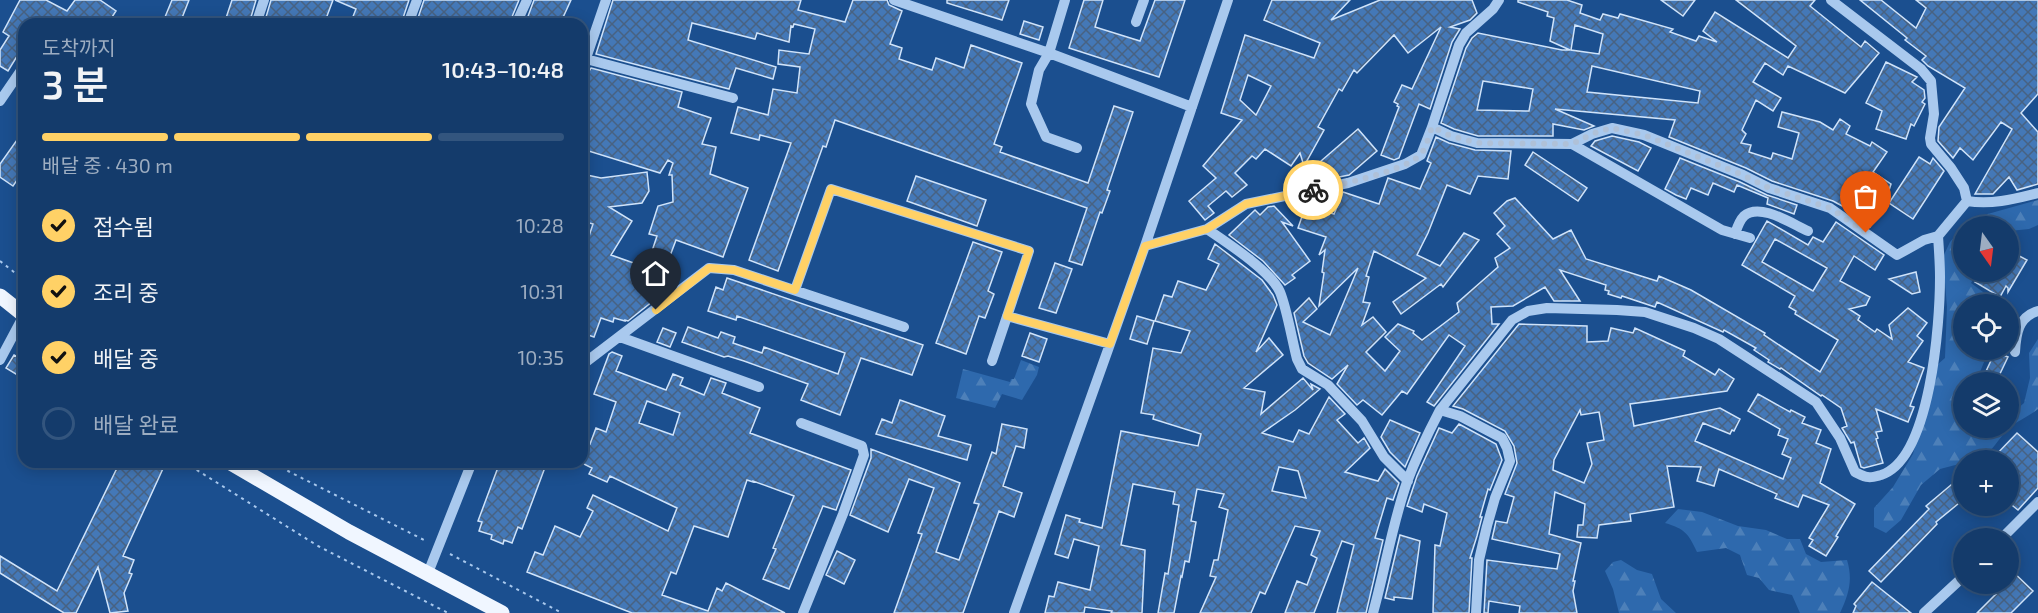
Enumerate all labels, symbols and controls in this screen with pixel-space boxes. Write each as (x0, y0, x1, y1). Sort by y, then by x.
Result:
text: 도착까지 (42, 35, 116, 59)
text: 10:43–10:48 (442, 56, 564, 82)
text: 3 분 (42, 60, 108, 107)
text: 배달 중 · 430 m (42, 153, 173, 177)
courier (1283, 160, 1343, 220)
pin (1840, 171, 1891, 233)
icon: bike (1297, 174, 1330, 207)
icon: bag (1849, 180, 1882, 213)
icon: check (42, 209, 75, 242)
text: 접수됨 (93, 213, 154, 239)
text: 10:28 (516, 213, 564, 237)
north arrow (1953, 216, 2019, 282)
map controls (1953, 216, 2019, 594)
pin (630, 248, 681, 310)
icon: home (639, 257, 672, 290)
icon: check (42, 275, 75, 308)
text: 조리 중 (93, 279, 159, 305)
text: 10:31 (520, 279, 564, 303)
button: locate (1953, 294, 2019, 360)
icon: check (42, 341, 75, 374)
text: 배달 중 (93, 345, 159, 371)
text: 10:35 (517, 345, 564, 369)
button: layers (1953, 372, 2019, 438)
text: 배달 완료 (93, 411, 179, 437)
button: + (1953, 450, 2019, 516)
button: − (1953, 528, 2019, 594)

